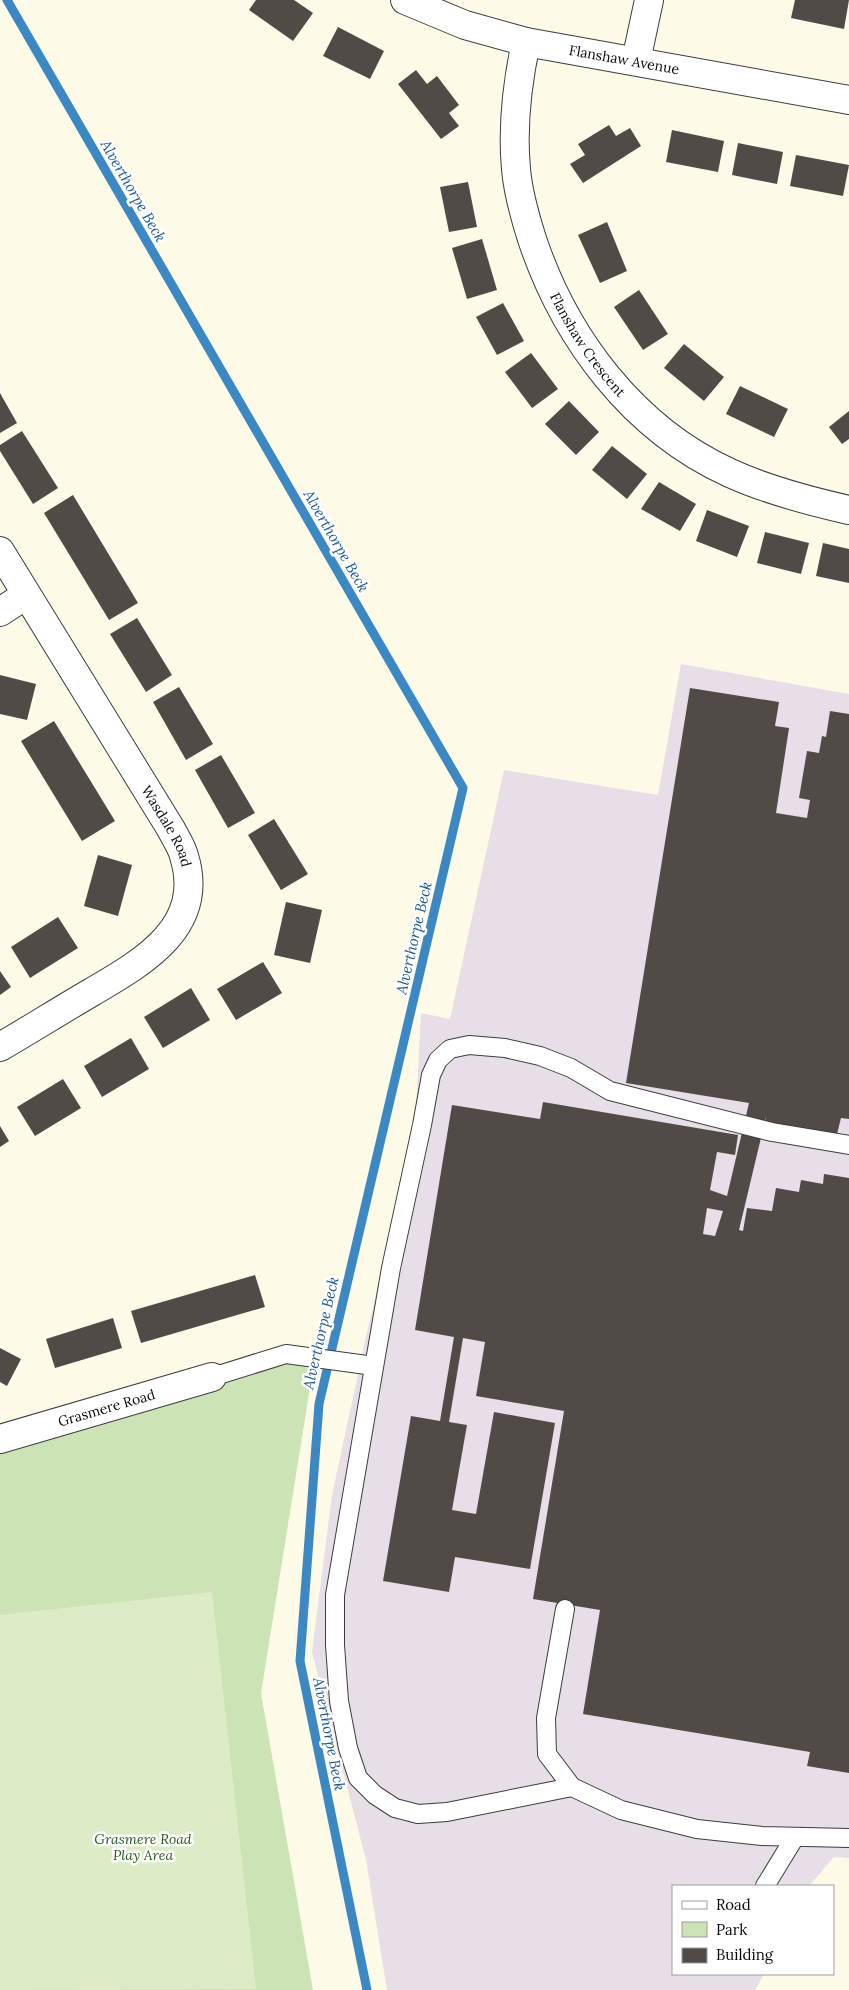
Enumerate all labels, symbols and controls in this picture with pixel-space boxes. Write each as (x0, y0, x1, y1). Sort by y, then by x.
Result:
street label: Flanshaw Avenue (568, 41, 681, 78)
water label: Alverthorpe Beck (96, 135, 171, 246)
street label: Flanshaw Crescent (546, 289, 630, 401)
water label: Alverthorpe Beck (299, 485, 374, 596)
street label: Wasdale Road (137, 782, 196, 869)
water label: Alverthorpe Beck (391, 879, 436, 997)
water label: Alverthorpe Beck (298, 1274, 343, 1392)
street label: Grasmere Road (56, 1385, 157, 1431)
water label: Alverthorpe Beck (309, 1675, 350, 1792)
park label: Grasmere Road Play Area (94, 1830, 192, 1864)
legend (672, 1885, 834, 1975)
text: Road (716, 1895, 751, 1914)
text: Park (716, 1920, 747, 1939)
text: Building (716, 1945, 774, 1964)

